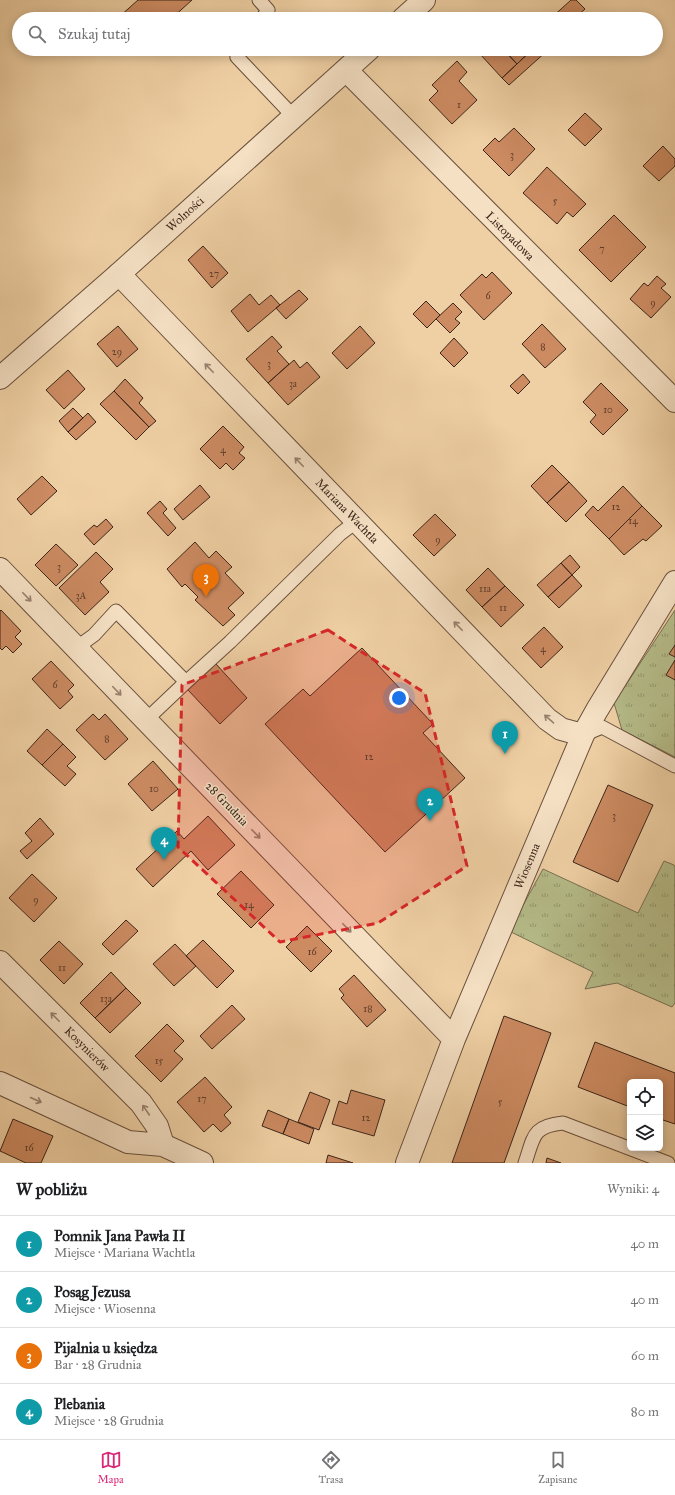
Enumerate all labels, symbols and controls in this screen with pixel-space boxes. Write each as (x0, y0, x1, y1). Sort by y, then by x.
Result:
search box (12, 12, 663, 56)
icon: search (26, 23, 48, 45)
text: Szukaj tutaj (58, 25, 130, 43)
house number: 1 (457, 99, 461, 111)
house number: 3 (510, 149, 514, 161)
street label: Wolności (163, 193, 207, 234)
house number: 5 (553, 195, 558, 207)
street label: Listopadowa (483, 209, 538, 264)
house number: 7 (599, 243, 605, 255)
house number: 27 (209, 268, 219, 280)
house number: 6 (485, 290, 491, 302)
house number: 9 (650, 297, 656, 309)
house number: 8 (540, 341, 546, 353)
house number: 29 (112, 346, 122, 358)
house number: 3 (267, 358, 271, 370)
one-way arrow (204, 363, 214, 373)
house number: 3a (289, 378, 298, 390)
house number: 10 (603, 404, 613, 416)
house number: 4 (220, 444, 226, 456)
one-way arrow (295, 457, 304, 467)
street label: Mariana Wachtla (313, 476, 382, 547)
house number: 12 (612, 501, 621, 513)
house number: 14 (628, 515, 638, 527)
house number: 9 (435, 534, 441, 546)
house number: 3 (57, 561, 61, 573)
pin: 3 (193, 564, 219, 597)
house number: 11a (479, 583, 492, 595)
house number: 3A (76, 590, 87, 602)
one-way arrow (22, 592, 32, 602)
house number: 11 (499, 602, 507, 614)
one-way arrow (453, 621, 463, 631)
house number: 4 (540, 643, 546, 655)
house number: 6 (52, 679, 58, 691)
one-way arrow (113, 686, 122, 696)
your location (389, 688, 409, 708)
one-way arrow (544, 715, 554, 724)
pin: 1 (492, 721, 518, 754)
house number: 8 (104, 733, 110, 745)
house number: 12 (365, 751, 374, 763)
street label: 28 Grudnia (203, 779, 252, 829)
house number: 10 (149, 783, 159, 795)
pin: 2 (417, 788, 443, 821)
house number: 3 (612, 810, 616, 822)
pin: 4 (151, 827, 177, 860)
one-way arrow (252, 829, 261, 839)
street label: Wiosenna (511, 840, 543, 891)
house number: 9 (33, 894, 39, 906)
house number: 14 (244, 899, 254, 911)
one-way arrow (342, 923, 352, 933)
house number: 16 (307, 946, 317, 958)
house number: 11 (58, 962, 66, 974)
house number: 13a (100, 993, 113, 1005)
house number: 18 (363, 1003, 373, 1015)
one-way arrow (50, 1012, 60, 1022)
street label: Kosynierów (62, 1024, 112, 1074)
house number: 15 (155, 1055, 164, 1067)
map controls (627, 1079, 663, 1151)
button: locate (627, 1079, 663, 1115)
house number: 17 (197, 1093, 207, 1105)
house number: 5 (498, 1096, 503, 1108)
one-way arrow (29, 1097, 41, 1104)
one-way arrow (142, 1105, 150, 1116)
house number: 12 (362, 1112, 371, 1124)
button: layers (627, 1115, 663, 1151)
house number: 16 (24, 1142, 34, 1154)
text: W pobliżu (16, 1179, 87, 1200)
text: Wyniki: 4 (607, 1181, 659, 1197)
text: Pomnik Jana Pawła II (54, 1227, 185, 1245)
text: 1 (26, 1236, 32, 1252)
text: 40 m (630, 1236, 659, 1252)
text: Miejsce · Mariana Wachtla (54, 1245, 195, 1261)
text: Posąg Jezusa (54, 1283, 131, 1301)
text: 2 (26, 1292, 32, 1308)
text: 40 m (630, 1292, 659, 1308)
text: Miejsce · Wiosenna (54, 1301, 156, 1317)
text: Pijalnia u księdza (54, 1339, 157, 1357)
text: 3 (26, 1348, 32, 1364)
text: 60 m (631, 1348, 659, 1364)
text: Bar · 28 Grudnia (54, 1357, 142, 1373)
text: Plebania (54, 1395, 105, 1413)
text: 4 (25, 1404, 33, 1420)
text: 80 m (631, 1404, 659, 1420)
text: Miejsce · 28 Grudnia (54, 1413, 164, 1429)
tab: Mapa (97, 1449, 124, 1486)
tab: Trasa (319, 1449, 343, 1486)
tab: Zapisane (538, 1449, 578, 1486)

